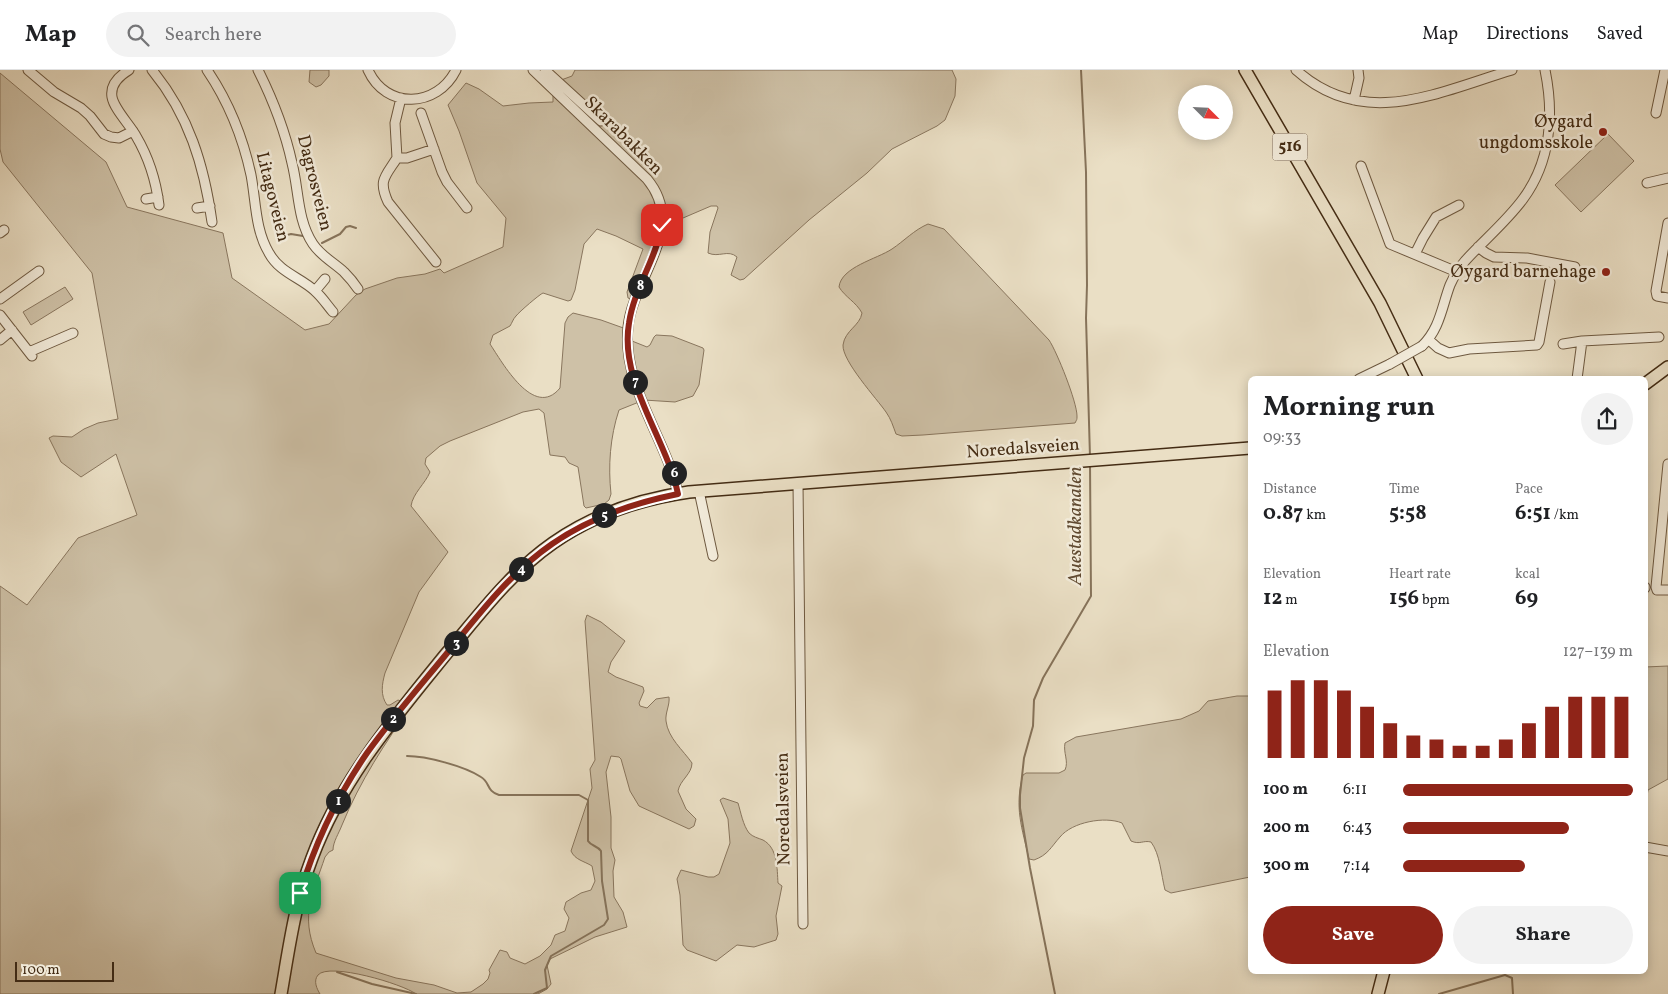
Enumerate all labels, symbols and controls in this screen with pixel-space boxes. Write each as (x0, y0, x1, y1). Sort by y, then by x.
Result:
search box (106, 12, 456, 57)
text: Map (25, 18, 76, 52)
icon: search (124, 21, 152, 49)
text: Search here (164, 22, 262, 48)
text: Map (1422, 22, 1458, 47)
text: Directions (1486, 22, 1569, 47)
text: Saved (1597, 22, 1643, 47)
north arrow (1178, 85, 1232, 140)
map controls (1178, 85, 1233, 140)
street label: Skarabakken (578, 91, 668, 181)
place label: Øygard ungdomsskole (1479, 110, 1593, 156)
marker: Øygard ungdomsskole (1597, 126, 1609, 138)
street label: Dagrosveien (290, 132, 338, 234)
road number: 516 (1272, 134, 1308, 160)
street label: Litagoveien (249, 149, 295, 245)
pin (641, 204, 683, 246)
icon: check (648, 211, 676, 239)
place label: Øygard barnehage (1451, 260, 1596, 285)
marker: Øygard barnehage (1600, 266, 1612, 278)
pin: 8 (628, 274, 652, 298)
text: 8 (637, 277, 644, 296)
pin: 7 (622, 370, 648, 394)
text: 7 (632, 373, 639, 392)
text: Morning run (1263, 388, 1435, 427)
button: share (1581, 393, 1633, 445)
text: 09:33 (1263, 427, 1301, 449)
street label: Noredalsveien (966, 433, 1081, 465)
pin: 6 (662, 460, 686, 486)
text: 6 (671, 464, 678, 483)
water label: Auestadkanalen (1063, 467, 1089, 586)
text: Distance (1263, 480, 1317, 499)
text: Time (1389, 480, 1420, 499)
text: Pace (1515, 480, 1543, 499)
text: 0.87 (1263, 499, 1303, 528)
text: 5:58 (1389, 499, 1427, 528)
text: 6:51 (1515, 499, 1551, 528)
pin: 5 (592, 502, 616, 528)
text: 5 (601, 506, 608, 525)
text: km (1303, 506, 1326, 525)
text: /km (1551, 506, 1579, 525)
pin: 4 (508, 556, 534, 582)
text: 4 (517, 560, 526, 579)
text: Elevation (1263, 565, 1321, 584)
text: Heart rate (1389, 565, 1451, 584)
text: kcal (1515, 565, 1540, 584)
text: 12 (1263, 584, 1282, 613)
text: 156 (1389, 584, 1419, 613)
text: 69 (1515, 584, 1538, 613)
text: m (1282, 591, 1298, 610)
text: bpm (1419, 591, 1450, 610)
pin: 3 (444, 630, 468, 656)
text: 3 (453, 634, 460, 653)
text: Elevation (1263, 641, 1330, 663)
text: 127–139 m (1563, 641, 1633, 663)
pin: 2 (380, 706, 406, 732)
text: 2 (390, 710, 397, 729)
street label: Noredalsveien (771, 752, 797, 866)
text: 100 m (1263, 779, 1308, 801)
text: 6:11 (1343, 779, 1367, 801)
pin: 1 (326, 788, 350, 814)
text: 1 (336, 792, 341, 811)
text: 200 m (1263, 817, 1310, 839)
text: 6:43 (1343, 817, 1372, 839)
text: 300 m (1263, 855, 1309, 877)
text: 7:14 (1343, 855, 1370, 877)
pin (279, 872, 321, 914)
icon: arrive (286, 879, 314, 907)
button: Save (1263, 906, 1443, 964)
button: Share (1453, 906, 1633, 964)
scale bar (15, 959, 114, 982)
text: 100 m (22, 961, 60, 980)

